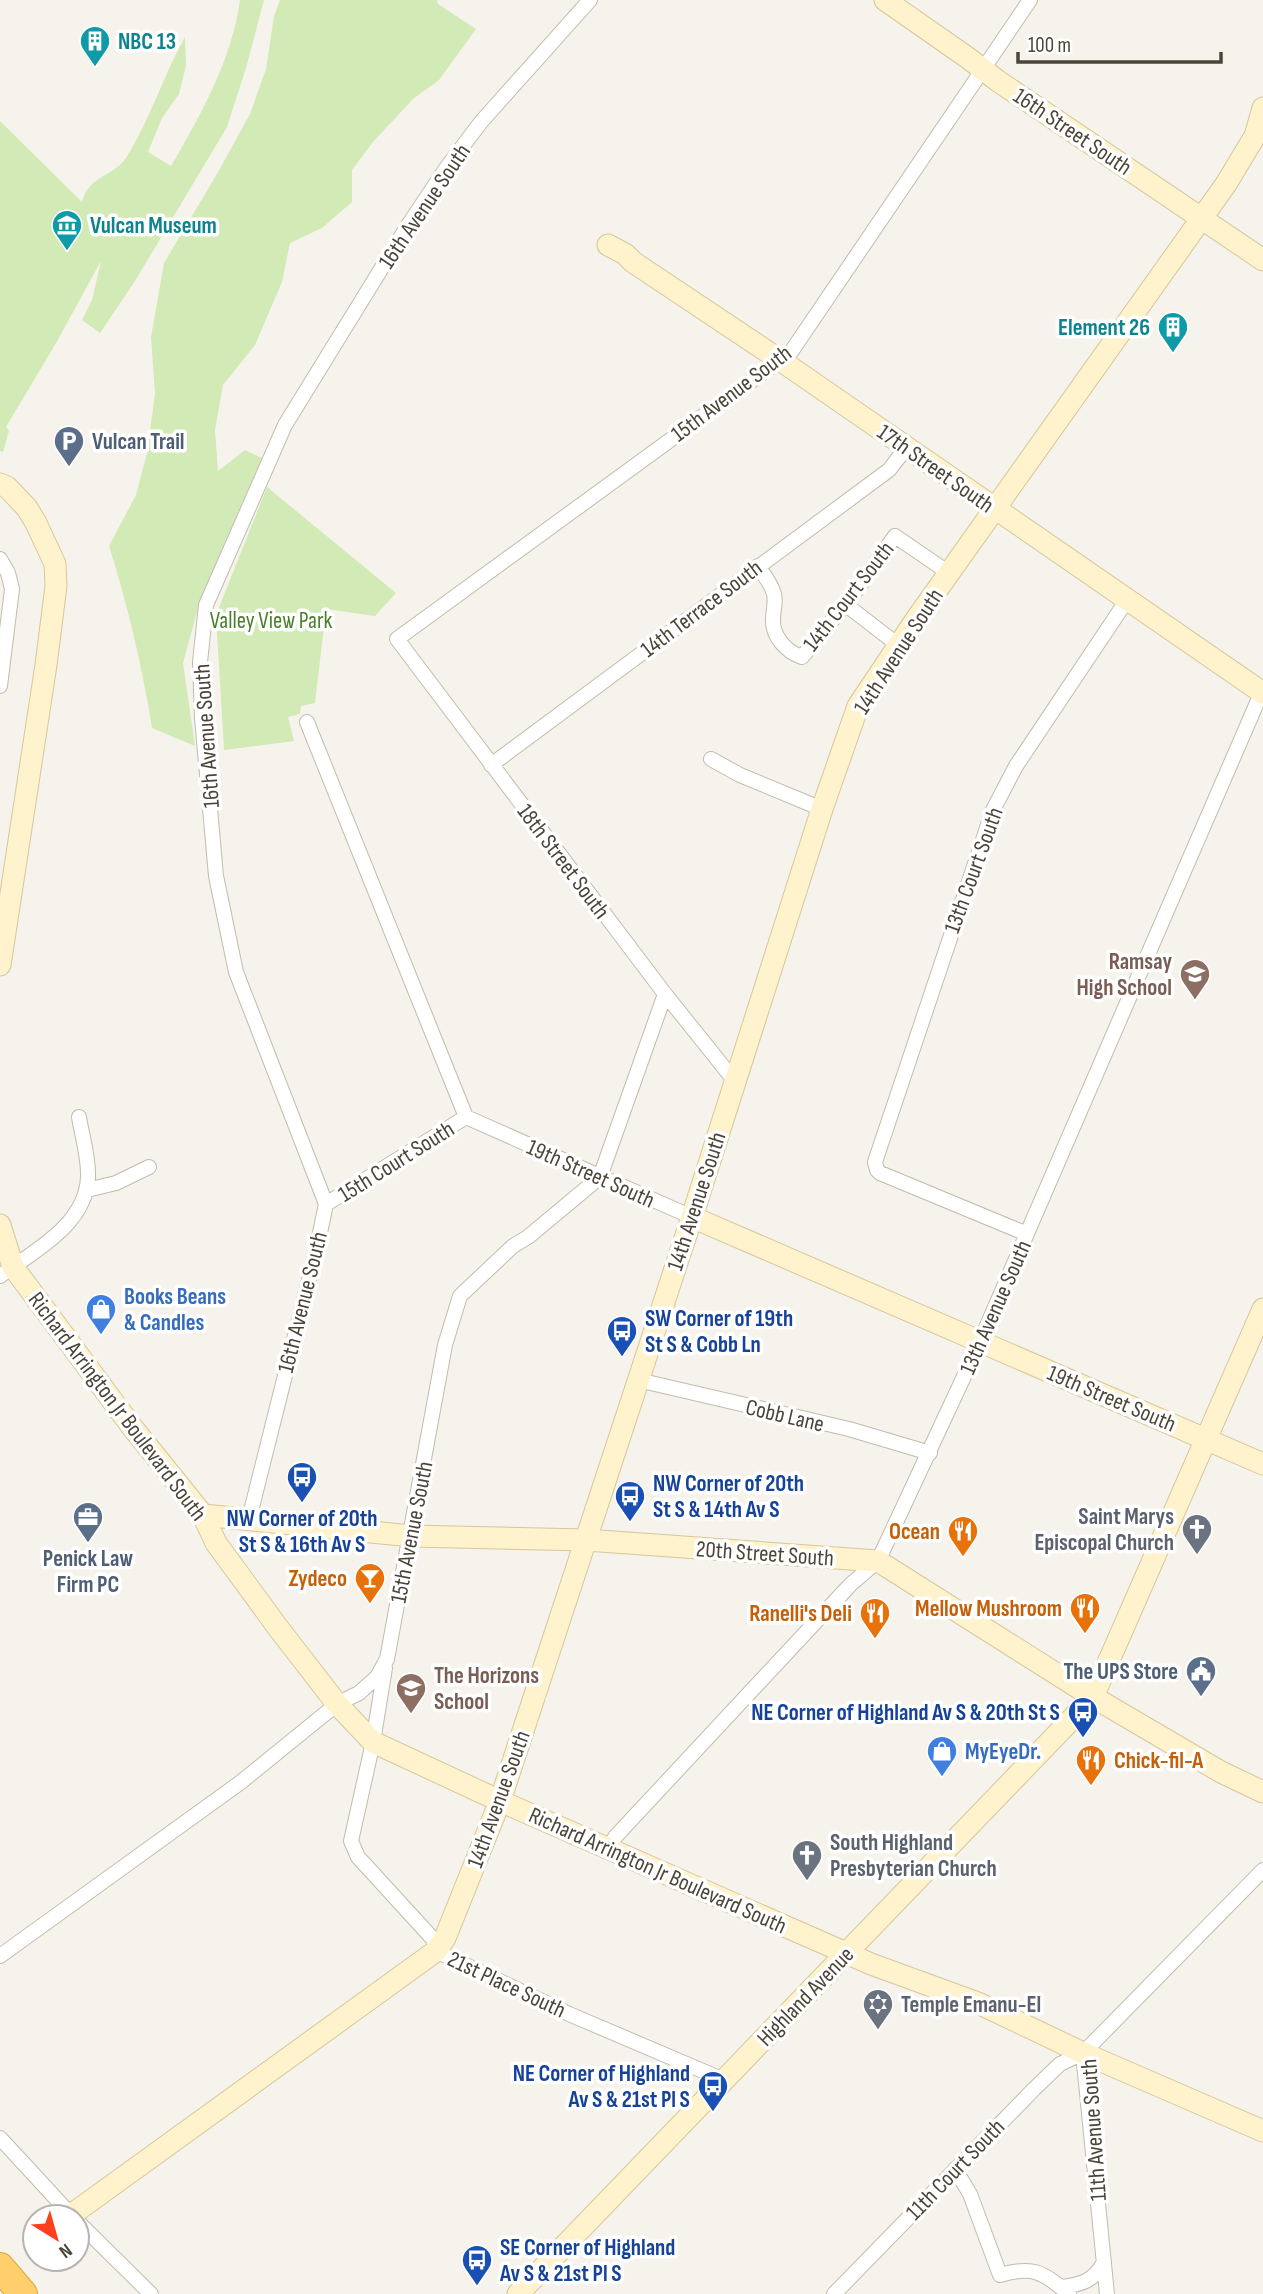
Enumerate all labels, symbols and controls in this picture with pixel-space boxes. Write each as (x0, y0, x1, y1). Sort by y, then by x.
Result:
scale bar (1018, 21, 1221, 65)
building icon: NBC 13 (78, 24, 112, 68)
place label: NBC 13 (118, 28, 176, 56)
text: 100 m (1028, 33, 1071, 58)
street label: 16th Street South (1008, 82, 1137, 182)
street label: 16th Avenue South (373, 139, 477, 274)
museum icon: Vulcan Museum (50, 208, 84, 252)
place label: Vulcan Museum (90, 212, 217, 240)
building icon: Element 26 (1156, 310, 1190, 354)
place label: Element 26 (1058, 314, 1150, 342)
street label: 15th Avenue South (666, 339, 797, 448)
street label: 17th Street South (872, 418, 999, 519)
parking icon: Vulcan Trail (52, 424, 86, 468)
place label: Vulcan Trail (92, 428, 185, 456)
street label: 14th Court South (797, 536, 900, 657)
street label: 14th Terrace South (635, 554, 768, 664)
street label: 14th Avenue South (848, 584, 950, 720)
park label: Valley View Park (210, 607, 333, 635)
street label: 16th Avenue South (188, 663, 226, 809)
street label: 18th Street South (511, 799, 616, 925)
street label: 13th Court South (938, 804, 1010, 937)
place label: Ramsay High School (1077, 948, 1172, 1002)
school or university icon: Ramsay High School (1178, 957, 1212, 1001)
street label: 15th Court South (333, 1115, 460, 1209)
street label: 14th Avenue South (661, 1129, 733, 1274)
street label: 19th Street South (522, 1133, 659, 1215)
street label: 16th Avenue South (272, 1229, 334, 1376)
street label: 13th Avenue South (954, 1236, 1038, 1379)
place label: Books Beans & Candles (124, 1283, 226, 1337)
street label: Richard Arrington Jr Boulevard South (22, 1287, 212, 1527)
shop icon: Books Beans & Candles (84, 1292, 118, 1336)
place label: SW Corner of 19th St S & Cobb Ln (645, 1305, 793, 1359)
bus stop icon: SW Corner of 19th St S & Cobb Ln (605, 1314, 639, 1358)
street label: 19th Street South (1043, 1359, 1180, 1439)
street label: Cobb Lane (743, 1393, 827, 1439)
street label: 15th Avenue South (385, 1459, 439, 1605)
bus stop icon: NW Corner of 20th St S & 16th Av S (285, 1460, 319, 1504)
place label: NW Corner of 20th St S & 14th Av S (653, 1470, 804, 1524)
bus stop icon: NW Corner of 20th St S & 14th Av S (613, 1479, 647, 1523)
office icon: Penick Law Firm PC (71, 1500, 105, 1544)
place label: Saint Marys Episcopal Church (1034, 1503, 1174, 1557)
place label: NW Corner of 20th St S & 16th Av S (226, 1505, 378, 1559)
church icon: Saint Marys Episcopal Church (1180, 1512, 1214, 1556)
restaurant icon: Ocean (946, 1514, 980, 1558)
place label: Ocean (889, 1518, 940, 1546)
street label: 20th Street South (695, 1535, 835, 1573)
place label: Penick Law Firm PC (43, 1545, 133, 1599)
bar icon: Zydeco (353, 1561, 387, 1605)
place label: Zydeco (288, 1565, 347, 1593)
restaurant icon: Mellow Mushroom (1068, 1591, 1102, 1635)
place label: Mellow Mushroom (915, 1595, 1062, 1623)
restaurant icon: Ranelli's Deli (858, 1596, 892, 1640)
place label: Ranelli's Deli (749, 1600, 852, 1628)
public building icon: The UPS Store (1184, 1654, 1218, 1698)
place label: The UPS Store (1064, 1658, 1178, 1686)
place label: The Horizons School (434, 1662, 539, 1716)
school or university icon: The Horizons School (394, 1671, 428, 1715)
bus stop icon: NE Corner of Highland Av S & 20th St S (1066, 1695, 1100, 1739)
place label: NE Corner of Highland Av S & 20th St S (751, 1699, 1060, 1727)
street label: 14th Avenue South (461, 1727, 537, 1872)
shop icon: MyEyeDr. (925, 1734, 959, 1778)
place label: MyEyeDr. (965, 1738, 1041, 1766)
restaurant icon: Chick-fil-A (1074, 1743, 1108, 1787)
place label: Chick-fil-A (1114, 1747, 1204, 1775)
street label: Richard Arrington Jr Boulevard South (524, 1801, 791, 1941)
place label: South Highland Presbyterian Church (830, 1829, 997, 1883)
church icon: South Highland Presbyterian Church (790, 1838, 824, 1882)
street label: Highland Avenue (751, 1941, 860, 2052)
street label: 21st Place South (443, 1945, 570, 2024)
synagogue icon: Temple Emanu-El (861, 1987, 895, 2031)
place label: Temple Emanu-El (901, 1991, 1041, 2019)
street label: 11th Avenue South (1075, 2058, 1113, 2202)
place label: NE Corner of Highland Av S & 21st Pl S (513, 2060, 690, 2114)
bus stop icon: NE Corner of Highland Av S & 21st Pl S (696, 2069, 730, 2113)
street label: 11th Court South (901, 2113, 1011, 2226)
north arrow (21, 2203, 91, 2273)
place label: SE Corner of Highland Av S & 21st Pl S (499, 2234, 675, 2288)
text: N (54, 2238, 76, 2263)
bus stop icon: SE Corner of Highland Av S & 21st Pl S (460, 2243, 494, 2287)

